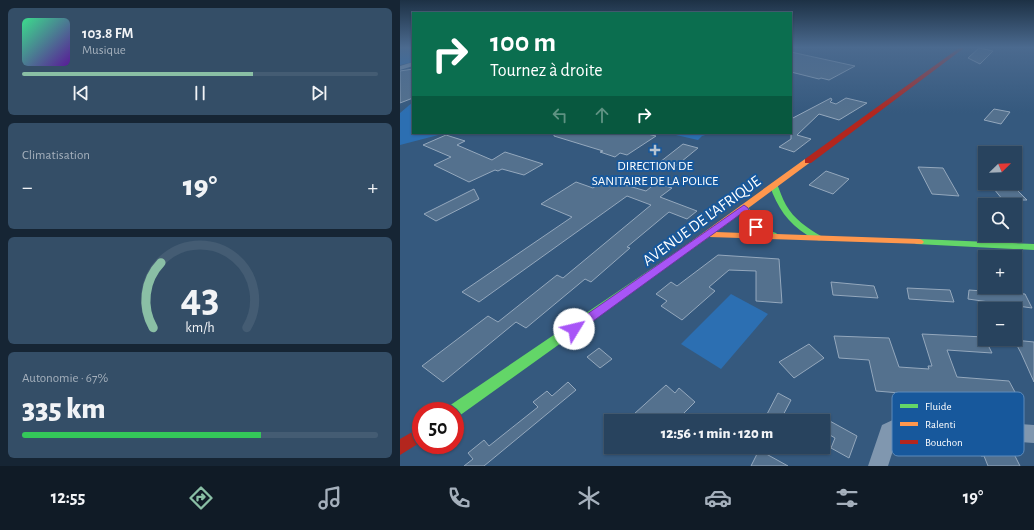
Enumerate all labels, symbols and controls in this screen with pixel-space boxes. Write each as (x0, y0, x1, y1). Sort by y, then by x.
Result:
text: 103.8 FM (82, 26, 133, 41)
icon: right (424, 28, 476, 80)
text: 100 m (490, 29, 556, 57)
text: Musique (82, 44, 126, 57)
text: Tournez à droite (490, 62, 603, 80)
icon: previous (70, 82, 92, 104)
icon: pause (189, 82, 211, 104)
icon: next (308, 82, 330, 104)
icon: left (549, 104, 571, 126)
icon: ahead (591, 104, 613, 126)
icon: right (633, 104, 655, 126)
marker: DIRECTION DE SANITAIRE DE LA POLICE (649, 144, 661, 156)
north arrow (978, 146, 1022, 190)
map controls (978, 146, 1022, 346)
text: Climatisation (22, 149, 90, 162)
place label: DIRECTION DE SANITAIRE DE LA POLICE (592, 160, 718, 188)
text: 19° (183, 171, 217, 201)
street label: AVENUE DE L'AFRIQUE (640, 173, 764, 270)
text: − (22, 176, 33, 198)
text: + (367, 176, 378, 198)
button: search (978, 198, 1022, 242)
pin (739, 210, 773, 244)
icon: arrive (745, 216, 767, 238)
button: + (978, 250, 1022, 294)
text: 43 (181, 278, 219, 319)
button: − (978, 302, 1022, 346)
position arrow (553, 308, 595, 350)
text: km/h (185, 321, 215, 335)
text: Autonomie · 67% (22, 372, 108, 385)
legend (892, 392, 1024, 456)
text: 335 km (22, 394, 106, 424)
text: Fluide (925, 401, 952, 412)
speed limit sign: 50 (412, 402, 464, 454)
text: Ralenti (925, 419, 956, 430)
text: 12:56 · 1 min · 120 m (661, 426, 773, 441)
text: Bouchon (925, 437, 963, 448)
icon: directions (187, 484, 215, 512)
icon: music (316, 484, 344, 512)
icon: phone (445, 484, 473, 512)
icon: climate (575, 484, 603, 512)
icon: car (704, 484, 732, 512)
icon: filters (833, 484, 861, 512)
text: 12:55 (51, 489, 85, 507)
text: 19° (963, 489, 983, 507)

